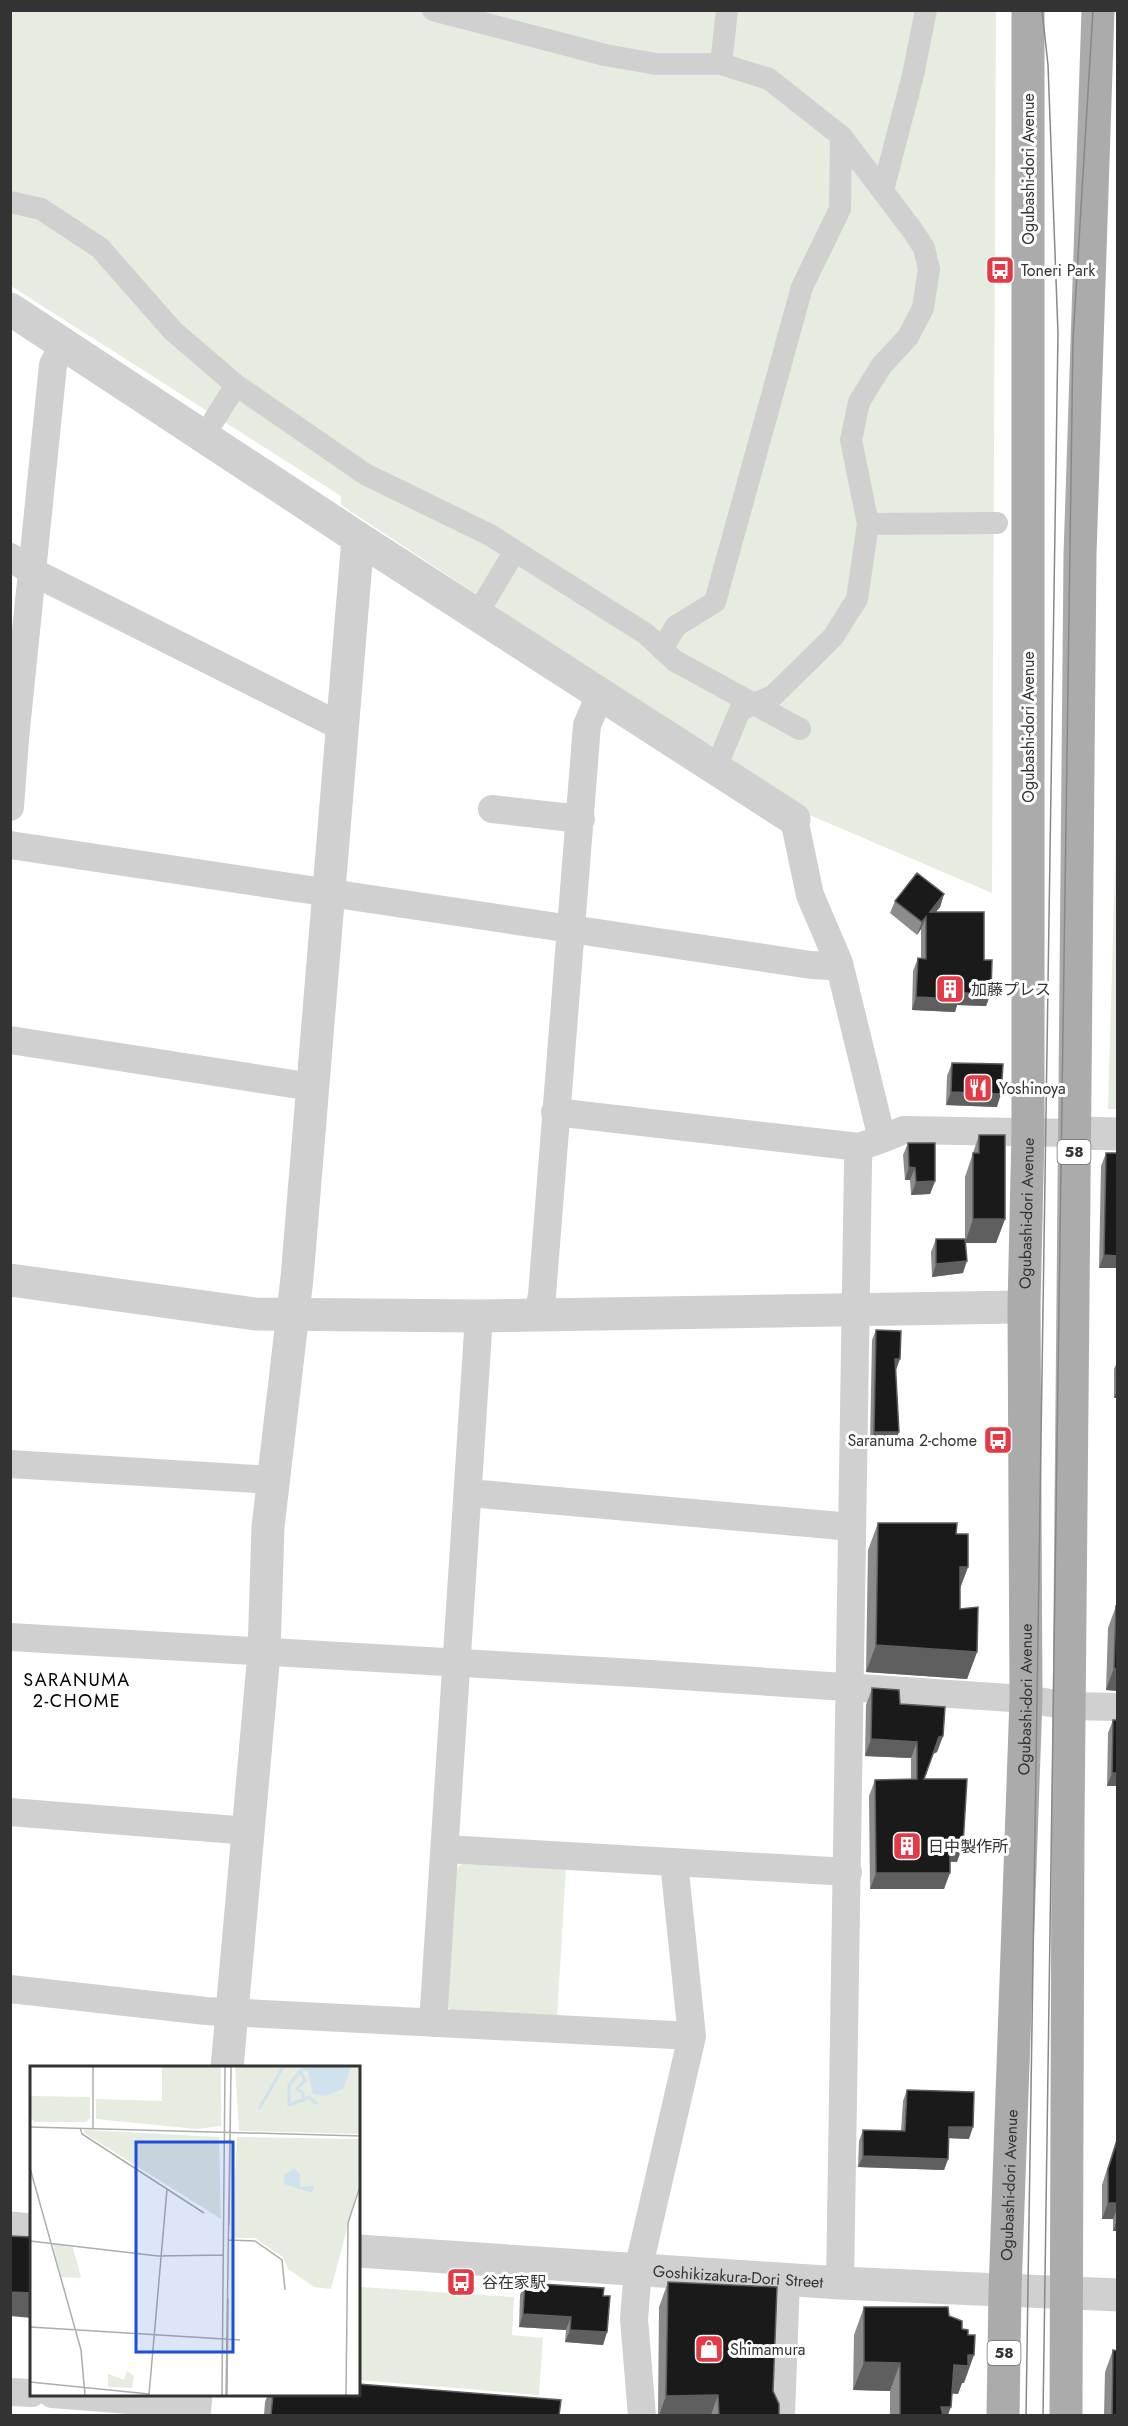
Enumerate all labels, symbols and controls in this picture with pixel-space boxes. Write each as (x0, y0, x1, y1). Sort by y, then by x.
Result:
street label: Ogubashi-dori Avenue (1017, 93, 1040, 245)
bus stop icon: Toneri Park (984, 254, 1016, 286)
place label: Toneri Park (1021, 259, 1096, 282)
street label: Ogubashi-dori Avenue (1017, 651, 1040, 803)
building icon: 加藤プレス (934, 973, 966, 1005)
place label: 加藤プレス (971, 978, 1051, 1001)
restaurant icon: Yoshinoya (962, 1072, 994, 1104)
place label: Yoshinoya (999, 1077, 1066, 1100)
street label: Ogubashi-dori Avenue (1013, 1137, 1040, 1290)
road number: 58 (1058, 1140, 1090, 1164)
bus stop icon: Saranuma 2-chome (982, 1424, 1014, 1456)
place label: Saranuma 2-chome (848, 1429, 977, 1452)
street label: Ogubashi-dori Avenue (1012, 1624, 1038, 1776)
district label: SARANUMA 2-CHOME (23, 1667, 131, 1714)
building icon: 日中製作所 (891, 1830, 923, 1862)
place label: 日中製作所 (928, 1835, 1008, 1858)
inset map (30, 2066, 360, 2396)
street label: Ogubashi-dori Avenue (995, 2109, 1023, 2261)
street label: Goshikizakura-Dori Street (652, 2260, 824, 2294)
bus stop icon: 谷在家駅 (445, 2266, 477, 2298)
place label: 谷在家駅 (482, 2271, 546, 2294)
shop icon: Shimamura (693, 2333, 725, 2365)
place label: Shimamura (730, 2338, 806, 2361)
road number: 58 (988, 2341, 1020, 2365)

